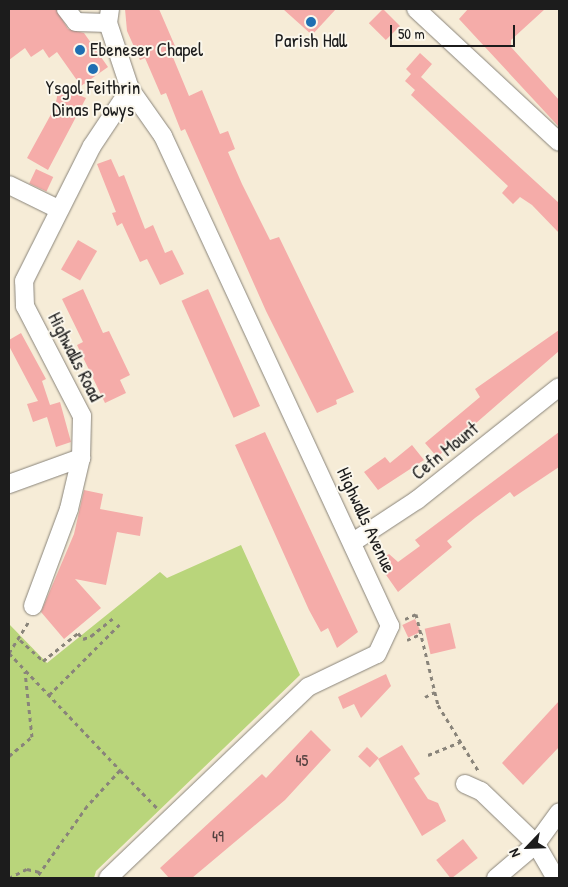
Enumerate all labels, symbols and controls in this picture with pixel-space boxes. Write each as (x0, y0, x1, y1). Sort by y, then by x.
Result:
scale bar (393, 15, 518, 47)
marker: Parish Hall (305, 16, 317, 28)
text: 50 m (398, 23, 425, 44)
place label: Parish Hall (275, 30, 347, 52)
place label: Ebeneser Chapel (90, 39, 203, 61)
marker: Ebeneser Chapel (74, 44, 86, 56)
marker: Ysgol Feithrin Dinas Powys (87, 63, 99, 75)
place label: Ysgol Feithrin Dinas Powys (46, 77, 140, 121)
street label: Highwalls Road (43, 309, 107, 405)
street label: Cefn Mount (407, 417, 483, 485)
street label: Highwalls Avenue (332, 464, 400, 576)
house number: 45 (296, 750, 308, 770)
north arrow (503, 822, 553, 872)
house number: 49 (212, 826, 224, 846)
text: N (504, 846, 524, 861)

